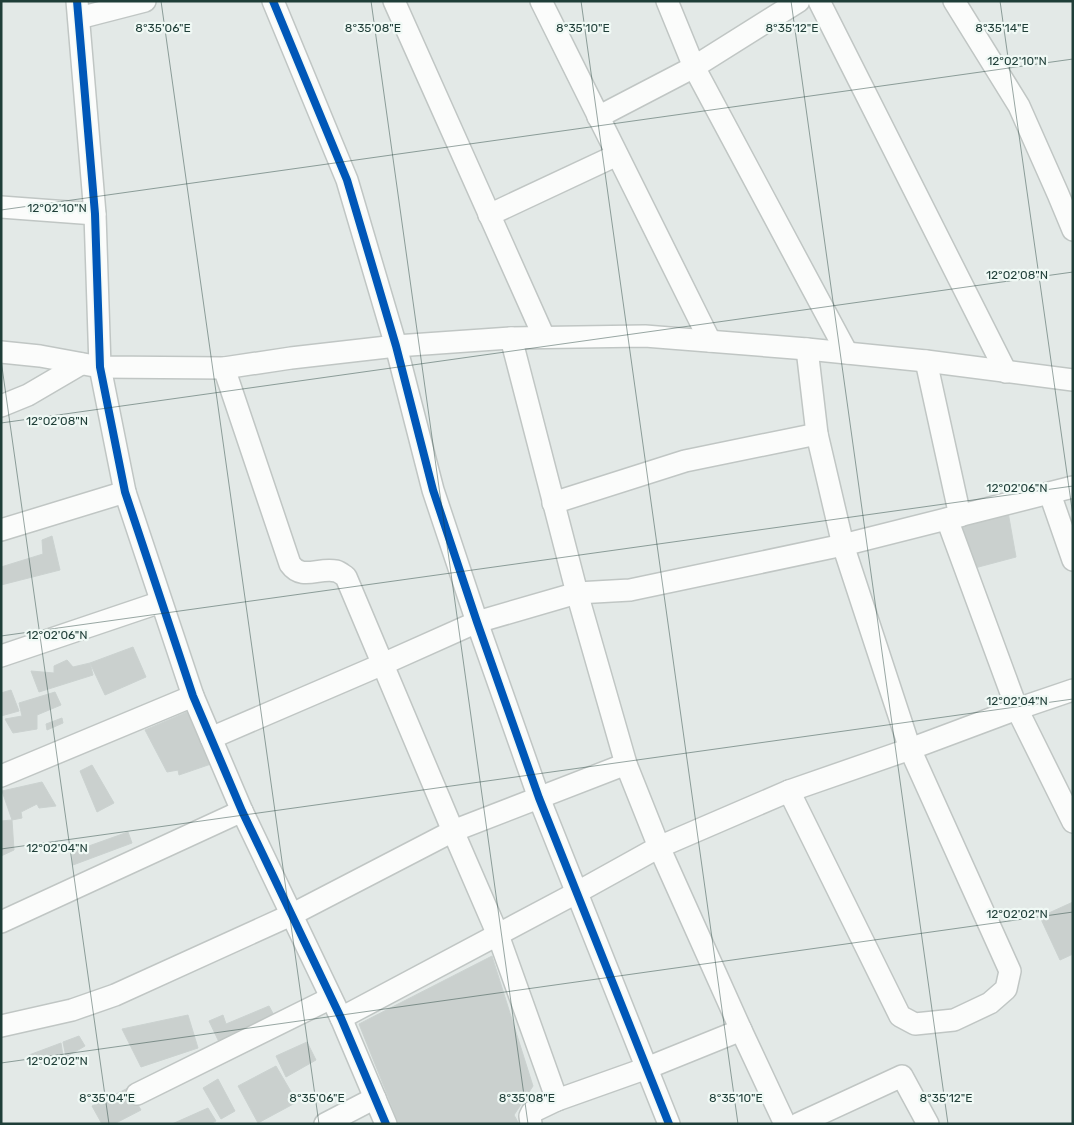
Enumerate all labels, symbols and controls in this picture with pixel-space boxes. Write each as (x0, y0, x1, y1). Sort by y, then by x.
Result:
text: 8°35'06"E (135, 21, 191, 35)
text: 8°35'08"E (345, 21, 401, 35)
text: 8°35'10"E (556, 21, 610, 35)
text: 8°35'12"E (765, 21, 819, 35)
text: 8°35'14"E (975, 21, 1029, 35)
text: 12°02'10"N (987, 54, 1047, 68)
text: 12°02'10"N (27, 201, 87, 215)
text: 12°02'08"N (986, 268, 1048, 282)
text: 12°02'08"N (26, 414, 88, 428)
text: 12°02'06"N (986, 481, 1048, 495)
text: 12°02'06"N (26, 628, 88, 642)
text: 12°02'04"N (986, 694, 1048, 708)
text: 12°02'04"N (26, 841, 88, 855)
text: 12°02'02"N (986, 907, 1048, 921)
text: 12°02'02"N (26, 1054, 88, 1068)
text: 8°35'04"E (79, 1091, 135, 1105)
text: 8°35'06"E (289, 1091, 345, 1105)
text: 8°35'08"E (499, 1091, 555, 1105)
text: 8°35'10"E (709, 1091, 763, 1105)
text: 8°35'12"E (919, 1091, 973, 1105)

